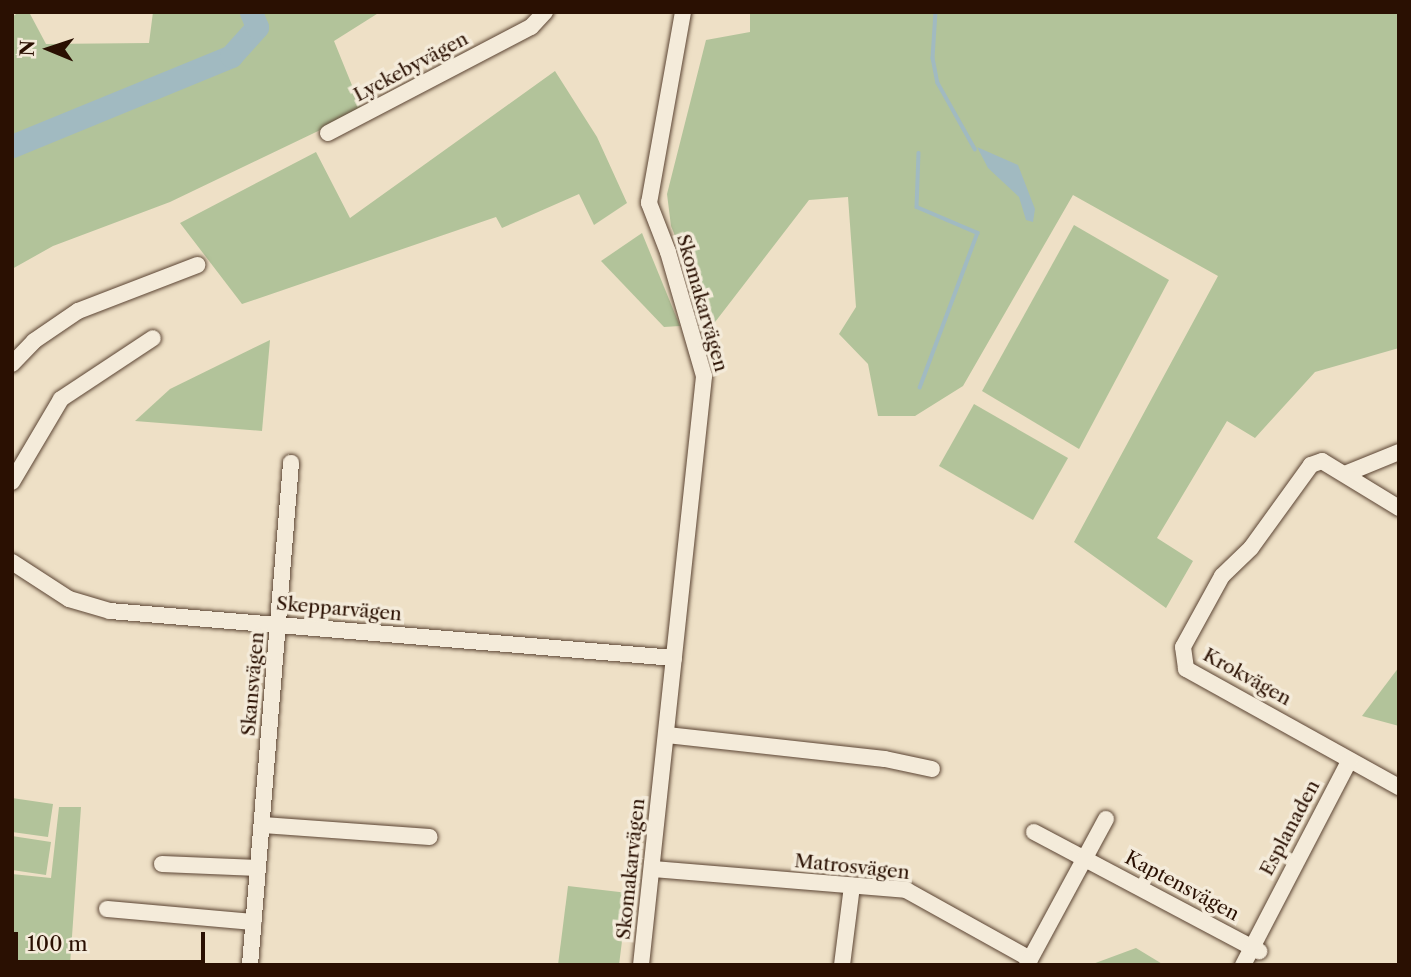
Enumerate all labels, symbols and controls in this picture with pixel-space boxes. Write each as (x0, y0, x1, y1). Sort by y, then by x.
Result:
north arrow (14, 14, 84, 84)
street label: Lyckebyvägen (350, 27, 472, 107)
text: N (16, 40, 39, 57)
street label: Skomakarvägen (671, 232, 733, 374)
street label: Skepparvägen (275, 592, 403, 626)
street label: Skansvägen (237, 631, 269, 737)
street label: Krokvägen (1199, 644, 1295, 710)
street label: Esplanaden (1255, 776, 1325, 880)
street label: Skomakarvägen (612, 797, 650, 941)
street label: Kaptensvägen (1121, 846, 1243, 926)
street label: Matrosvägen (793, 850, 911, 884)
scale bar (18, 918, 208, 962)
text: 100 m (27, 931, 88, 956)

